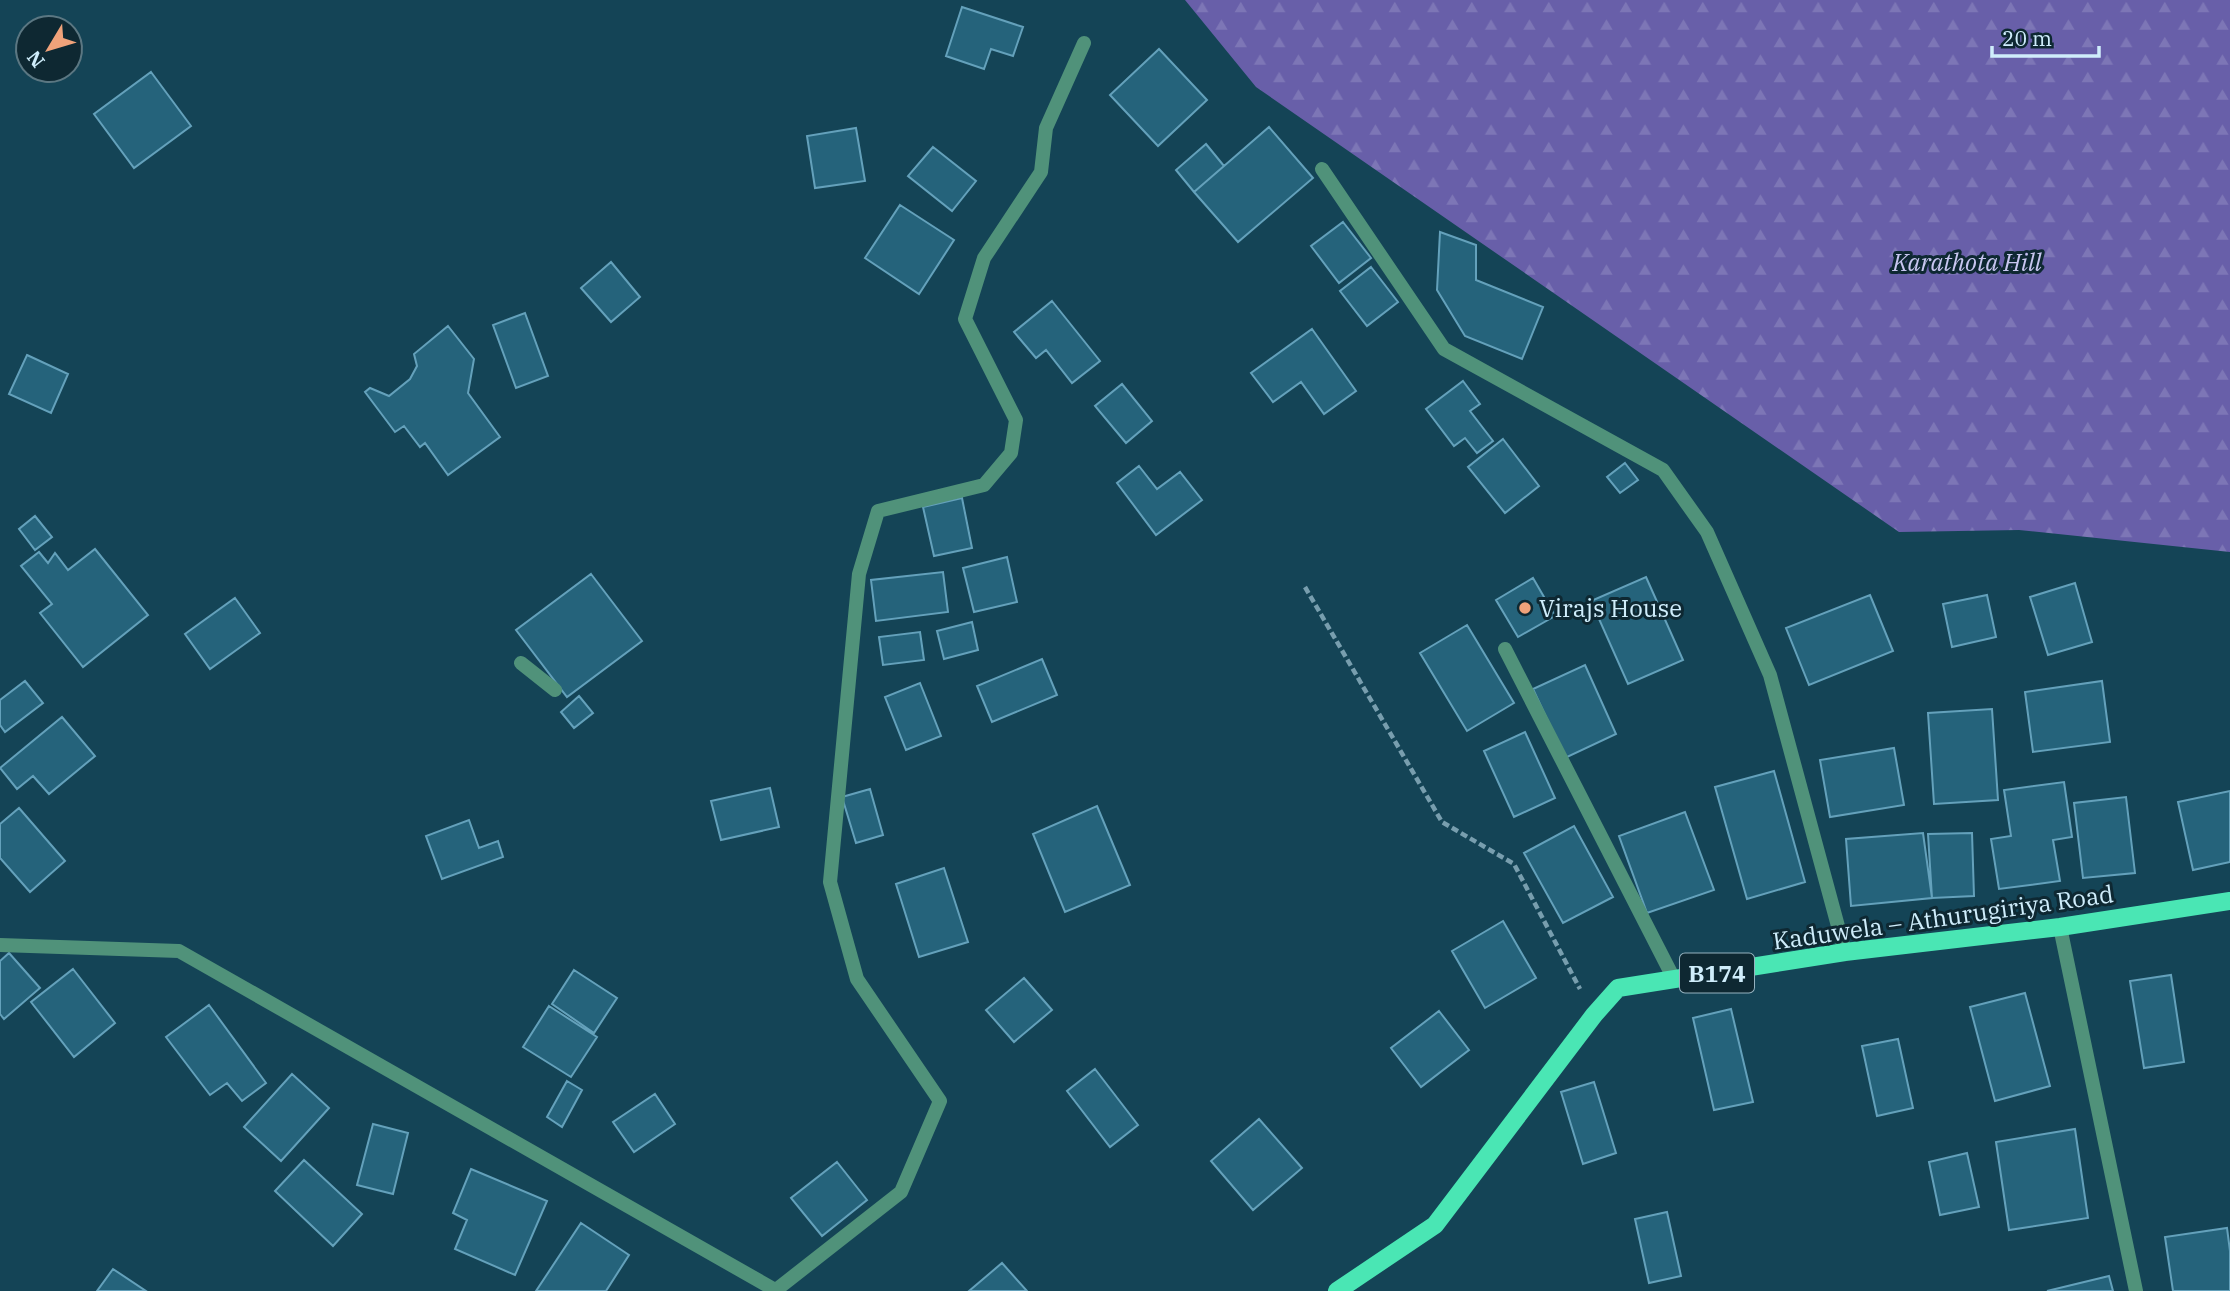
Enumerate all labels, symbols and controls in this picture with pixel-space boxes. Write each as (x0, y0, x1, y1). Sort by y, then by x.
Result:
north arrow (14, 14, 84, 84)
scale bar (1992, 14, 2099, 58)
text: 20 m (2002, 24, 2052, 52)
text: N (22, 46, 50, 73)
park label: Karathota Hill (1891, 246, 2043, 278)
place label: Virajs House (1539, 592, 1682, 624)
marker: Virajs House (1517, 600, 1533, 616)
street label: Kaduwela – Athurugiriya Road (1771, 877, 2115, 957)
road number: B174 (1680, 954, 1754, 992)

